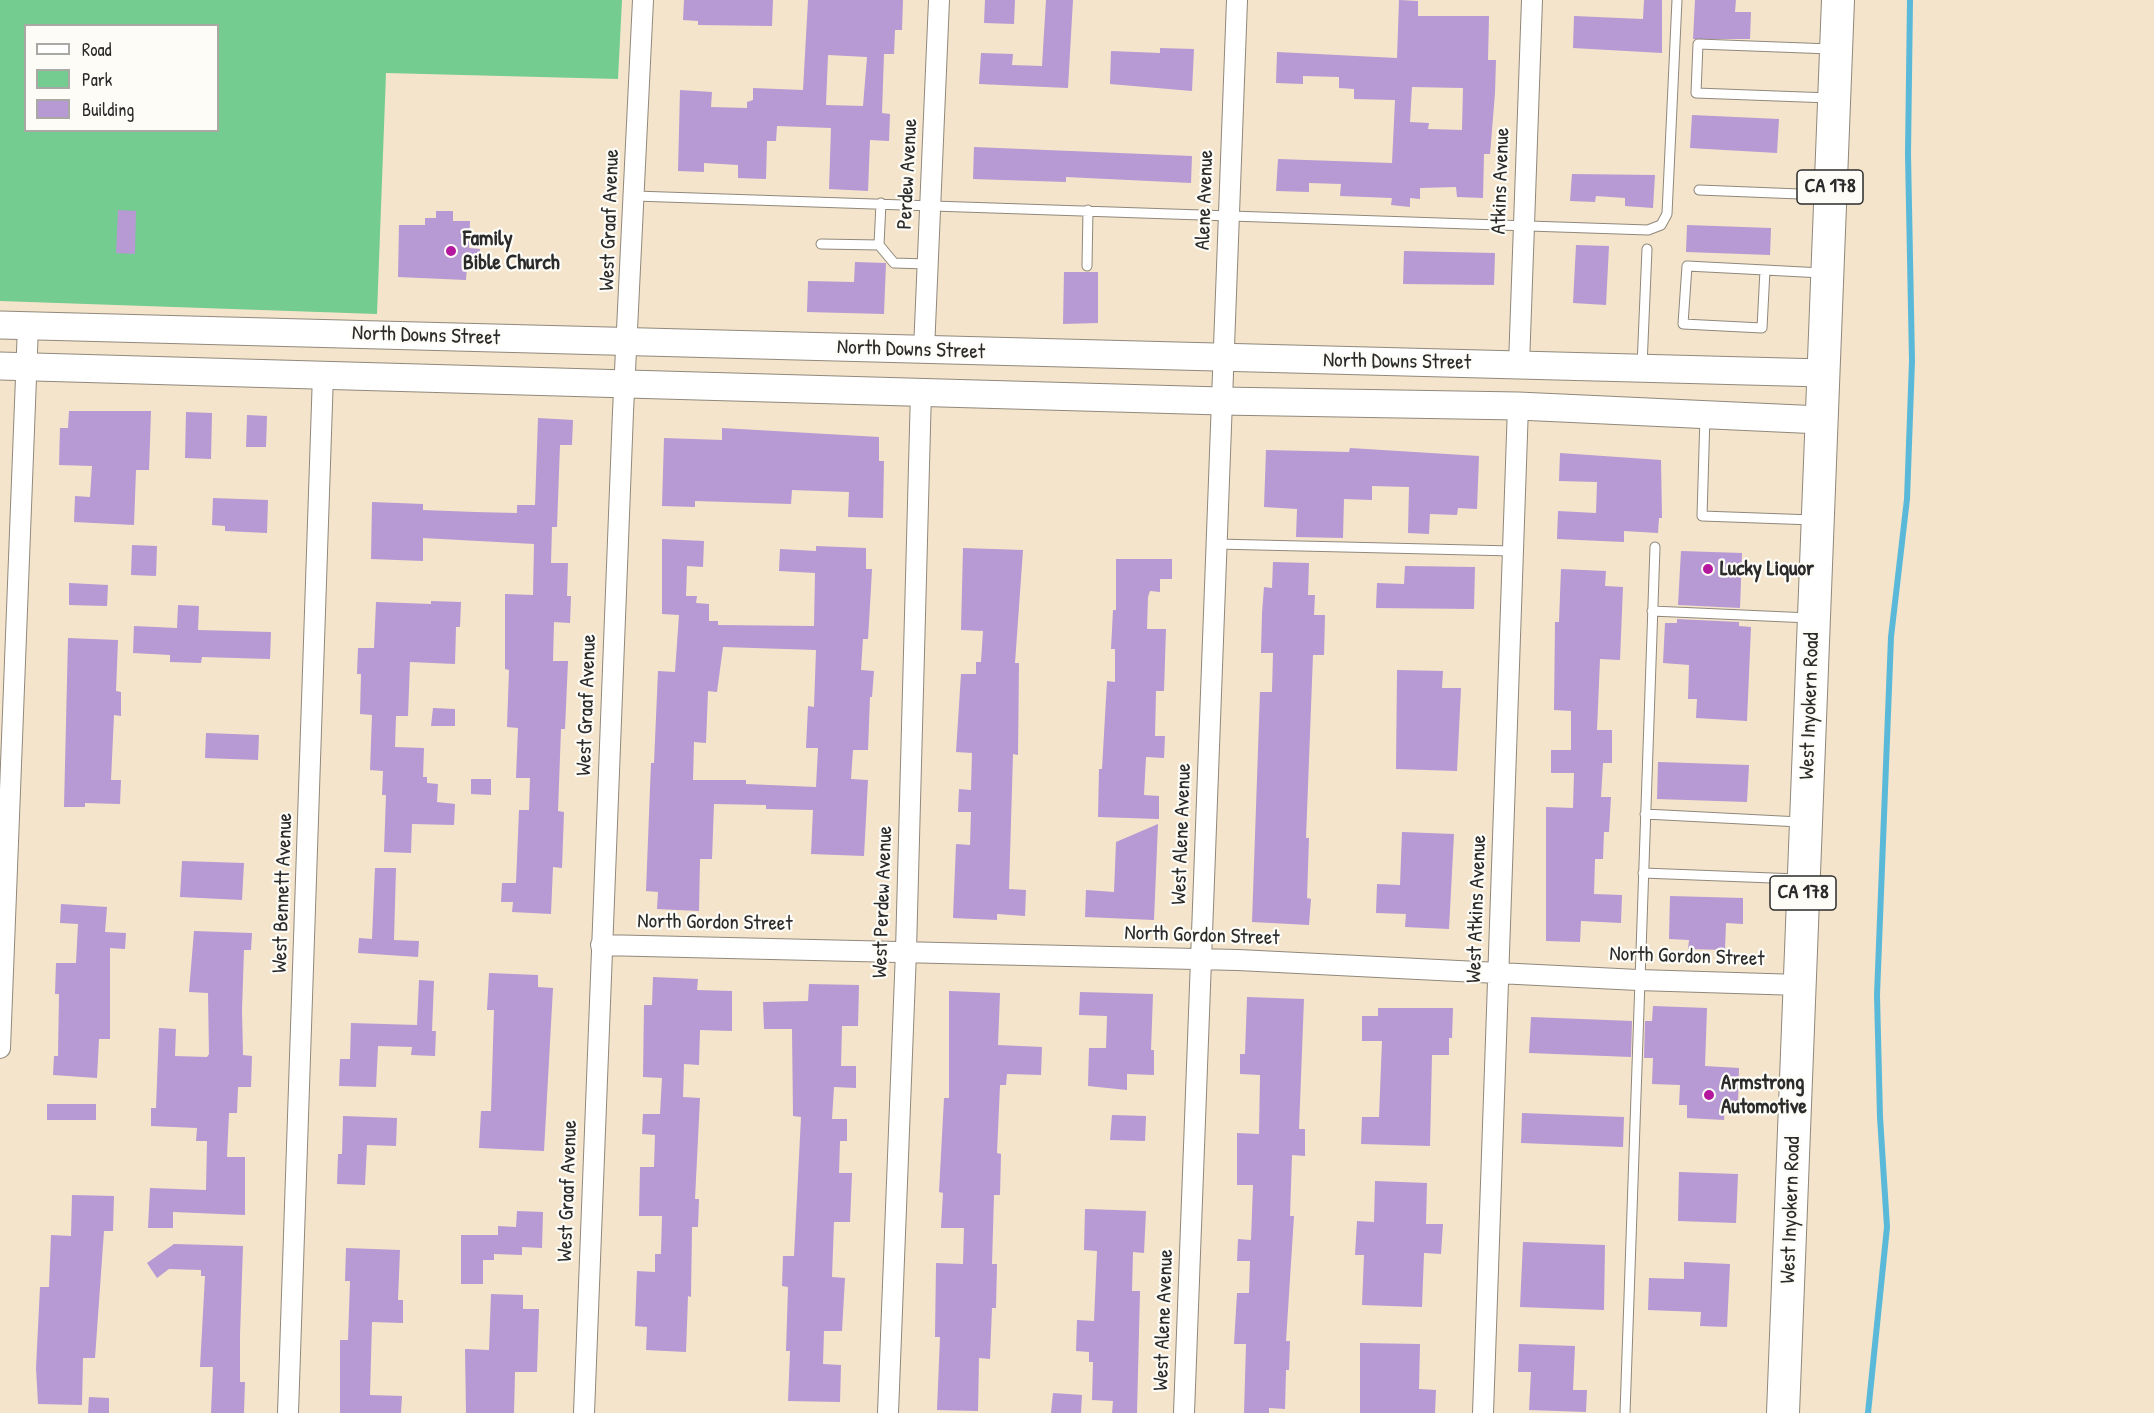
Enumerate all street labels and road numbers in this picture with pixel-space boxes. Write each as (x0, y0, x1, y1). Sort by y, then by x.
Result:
street label: Perdew Avenue (893, 118, 923, 230)
street label: Atkins Avenue (1487, 127, 1515, 235)
street label: West Graaf Avenue (595, 149, 625, 291)
street label: Alene Avenue (1191, 150, 1219, 250)
road number: CA 178 (1797, 170, 1863, 204)
street label: North Downs Street (352, 321, 500, 351)
street label: North Downs Street (837, 335, 985, 365)
street label: North Downs Street (1323, 348, 1471, 376)
street label: West Inyokern Road (1795, 632, 1825, 780)
street label: West Graaf Avenue (572, 634, 602, 776)
street label: West Alene Avenue (1167, 763, 1197, 905)
street label: West Bennett Avenue (268, 812, 298, 974)
street label: West Perdew Avenue (868, 825, 898, 979)
street label: West Atkins Avenue (1462, 835, 1492, 983)
road number: CA 178 (1770, 876, 1836, 910)
street label: North Gordon Street (637, 909, 793, 937)
street label: North Gordon Street (1124, 921, 1280, 951)
street label: North Gordon Street (1609, 942, 1765, 972)
street label: West Graaf Avenue (553, 1120, 583, 1262)
street label: West Inyokern Road (1776, 1136, 1806, 1284)
street label: West Alene Avenue (1149, 1249, 1179, 1391)

